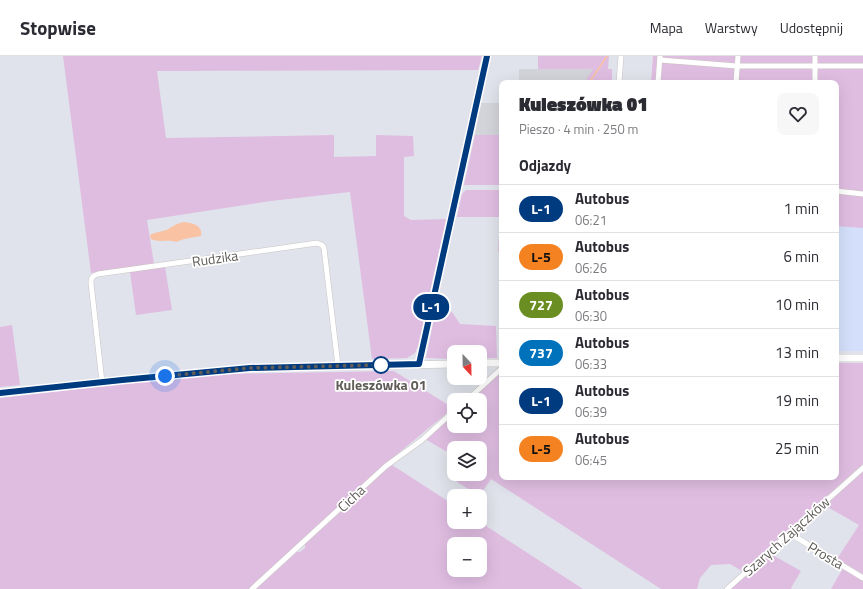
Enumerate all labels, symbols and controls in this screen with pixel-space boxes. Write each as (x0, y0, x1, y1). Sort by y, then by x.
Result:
text: Stopwise (20, 13, 96, 42)
text: Mapa (650, 17, 683, 38)
text: Warstwy (705, 17, 758, 38)
text: Udostępnij (780, 17, 843, 38)
text: Kuleszówka 01 (519, 89, 648, 118)
button: heart (777, 93, 819, 135)
text: Pieszo · 4 min · 250 m (519, 119, 638, 139)
text: Odjazdy (519, 154, 571, 177)
text: Autobus (575, 187, 629, 210)
text: 1 min (783, 197, 819, 220)
text: L-1 (531, 198, 551, 219)
text: 06:21 (575, 210, 607, 230)
text: Autobus (575, 235, 629, 258)
street label: Rudzika (190, 244, 240, 272)
text: 6 min (783, 245, 819, 268)
text: L-5 (531, 246, 551, 267)
text: 06:26 (575, 258, 607, 278)
text: Autobus (575, 283, 629, 306)
text: 10 min (775, 293, 819, 316)
line badge: L-1 (408, 294, 454, 320)
text: 727 (529, 294, 553, 315)
text: L-1 (421, 296, 441, 317)
text: 06:30 (575, 306, 607, 326)
text: Autobus (575, 331, 629, 354)
text: 13 min (775, 341, 819, 364)
text: 737 (529, 342, 553, 363)
north arrow (447, 345, 487, 385)
map controls (447, 345, 487, 577)
text: 06:33 (575, 354, 607, 374)
marker: Kuleszówka 01 (372, 356, 390, 374)
your location (155, 366, 175, 386)
place label: Kuleszówka 01 (335, 374, 427, 395)
text: Autobus (575, 379, 629, 402)
text: 19 min (775, 389, 819, 412)
text: L-1 (531, 390, 551, 411)
button: locate (447, 393, 487, 433)
text: 06:39 (575, 402, 607, 422)
text: Autobus (575, 427, 629, 450)
text: 25 min (775, 437, 819, 460)
text: L-5 (531, 438, 551, 459)
button: layers (447, 441, 487, 481)
text: 06:45 (575, 450, 607, 470)
street label: Cicha (332, 480, 370, 516)
button: + (447, 489, 487, 529)
street label: Szarych Zajączków (738, 491, 834, 581)
street label: Prosta (804, 536, 848, 574)
button: − (447, 537, 487, 577)

